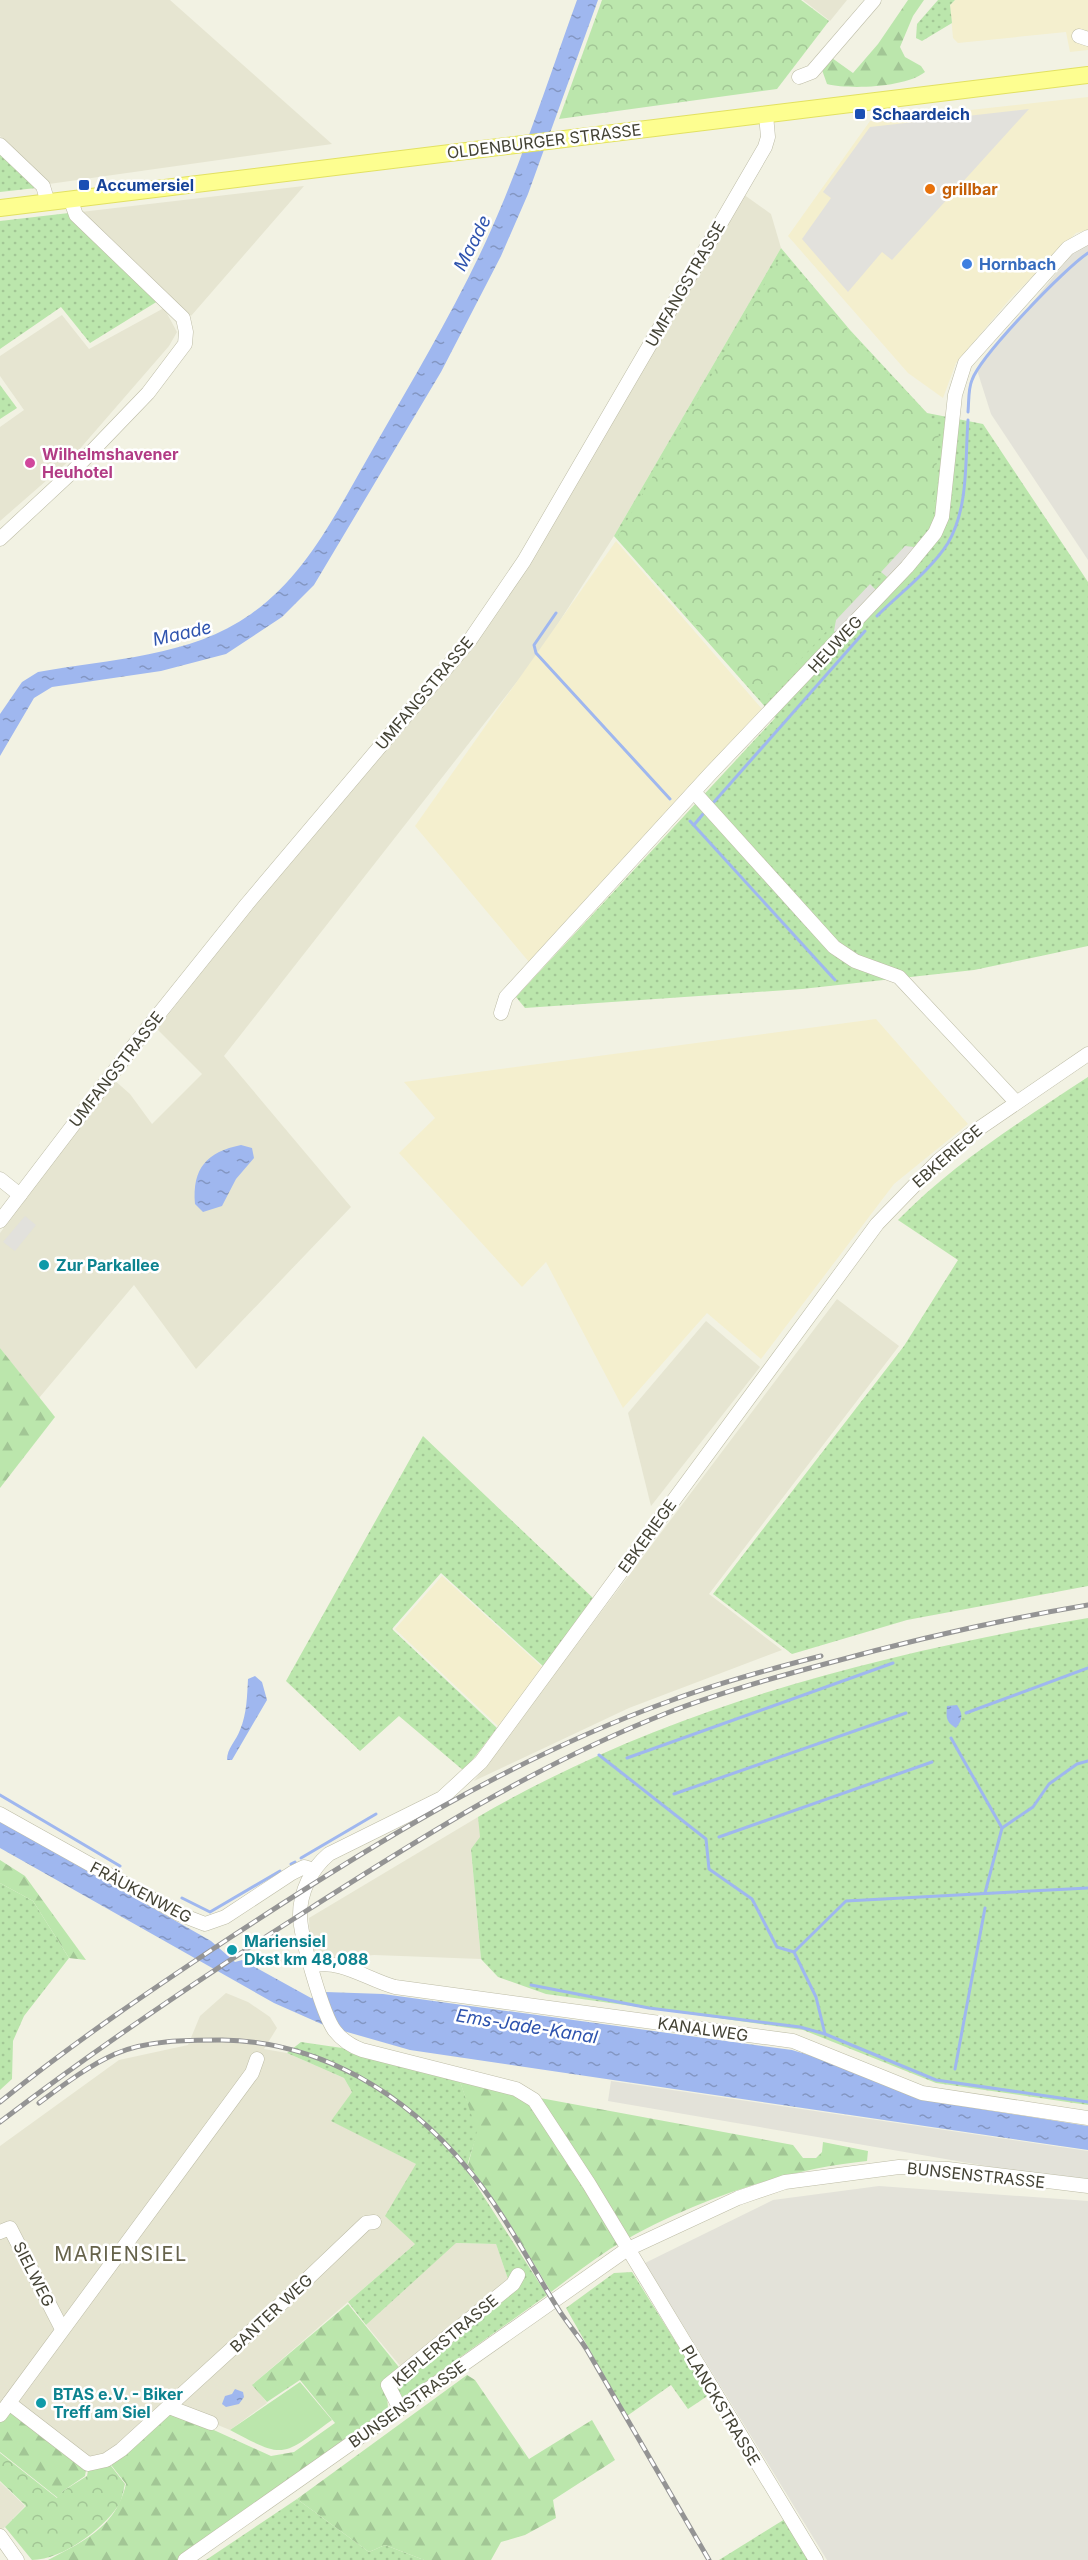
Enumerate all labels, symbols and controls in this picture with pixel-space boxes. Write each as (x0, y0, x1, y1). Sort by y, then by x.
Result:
place label: Schaardeich (872, 104, 970, 124)
marker: Schaardeich (853, 107, 867, 121)
street label: OLDENBURGER STRASSE (446, 119, 642, 163)
place label: Accumersiel (96, 175, 194, 195)
marker: Accumersiel (77, 178, 91, 192)
place label: grillbar (942, 179, 998, 199)
marker: grillbar (923, 182, 937, 196)
water label: Maade (449, 212, 495, 274)
street label: UMFANGSTRASSE (641, 218, 729, 350)
place label: Hornbach (979, 254, 1056, 274)
marker: Hornbach (960, 257, 974, 271)
place label: Wilhelmshavener Heuhotel (42, 444, 179, 482)
marker: Wilhelmshavener Heuhotel (23, 456, 37, 470)
street label: HEUWEG (804, 611, 866, 677)
water label: Maade (151, 616, 213, 650)
street label: UMFANGSTRASSE (371, 632, 477, 754)
street label: UMFANGSTRASSE (65, 1007, 167, 1131)
street label: EBKERIEGE (908, 1120, 986, 1192)
place label: Zur Parkallee (56, 1255, 159, 1275)
marker: Zur Parkallee (37, 1258, 51, 1272)
street label: EBKERIEGE (614, 1495, 680, 1577)
street label: FRÄUKENWEG (87, 1857, 195, 1927)
place label: Mariensiel Dkst km 48,088 (244, 1931, 369, 1969)
marker: Mariensiel Dkst km 48,088 (225, 1943, 239, 1957)
water label: Ems-Jade-Kanal (455, 2004, 600, 2048)
street label: KANALWEG (656, 2013, 750, 2045)
street label: BUNSENSTRASSE (906, 2158, 1046, 2192)
street label: SIELWEG (9, 2238, 59, 2310)
district label: MARIENSIEL (54, 2242, 188, 2266)
street label: BANTER WEG (226, 2270, 316, 2356)
street label: KEPLERSTRASSE (388, 2290, 502, 2390)
street label: PLANCKSTRASSE (677, 2341, 765, 2469)
street label: BUNSENSTRASSE (345, 2356, 469, 2452)
place label: BTAS e.V. - Biker Treff am Siel (53, 2384, 183, 2422)
marker: BTAS e.V. - Biker Treff am Siel (34, 2396, 48, 2410)

